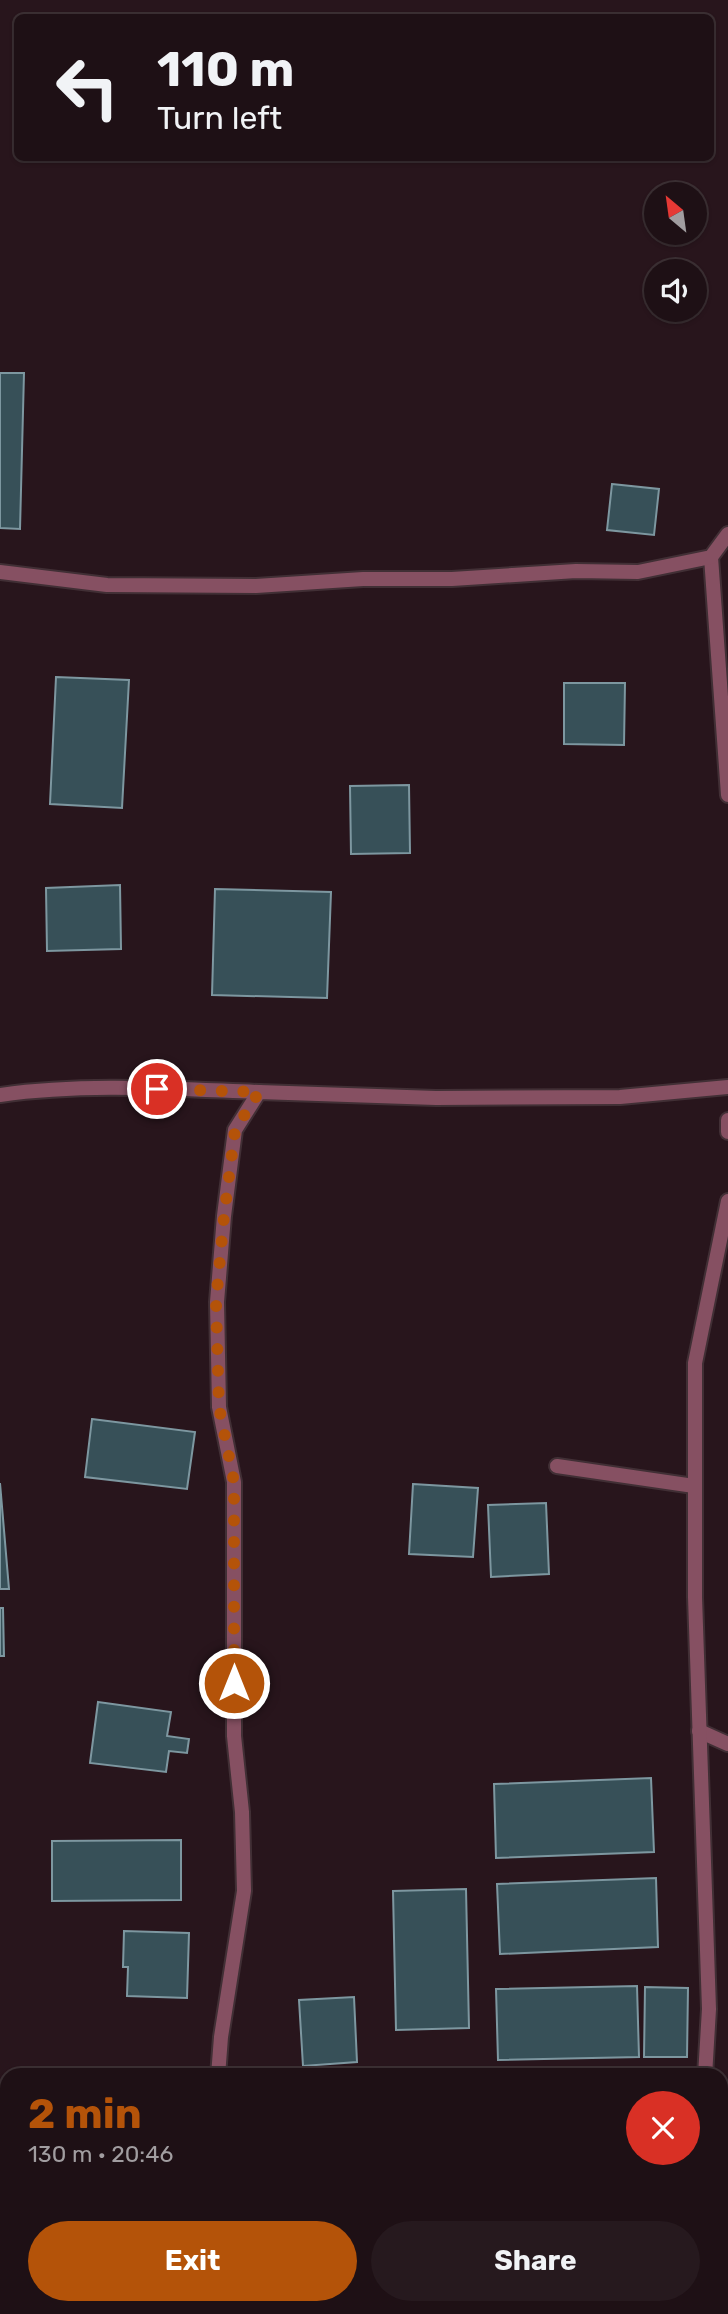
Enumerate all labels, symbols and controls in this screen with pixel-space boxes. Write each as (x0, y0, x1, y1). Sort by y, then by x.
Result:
text: 110 m (157, 40, 294, 98)
icon: left (42, 42, 133, 133)
text: Turn left (157, 99, 282, 137)
north arrow (644, 182, 707, 245)
map controls (644, 182, 707, 322)
button: sound (644, 259, 707, 322)
pin (127, 1059, 187, 1119)
icon: arrive (138, 1070, 176, 1108)
position arrow (197, 1646, 271, 1720)
text: 2 min (28, 2089, 142, 2139)
button: close (626, 2091, 700, 2165)
text: 130 m · 20:46 (28, 2140, 173, 2168)
button: Exit (28, 2221, 357, 2301)
button: Share (371, 2221, 700, 2301)

